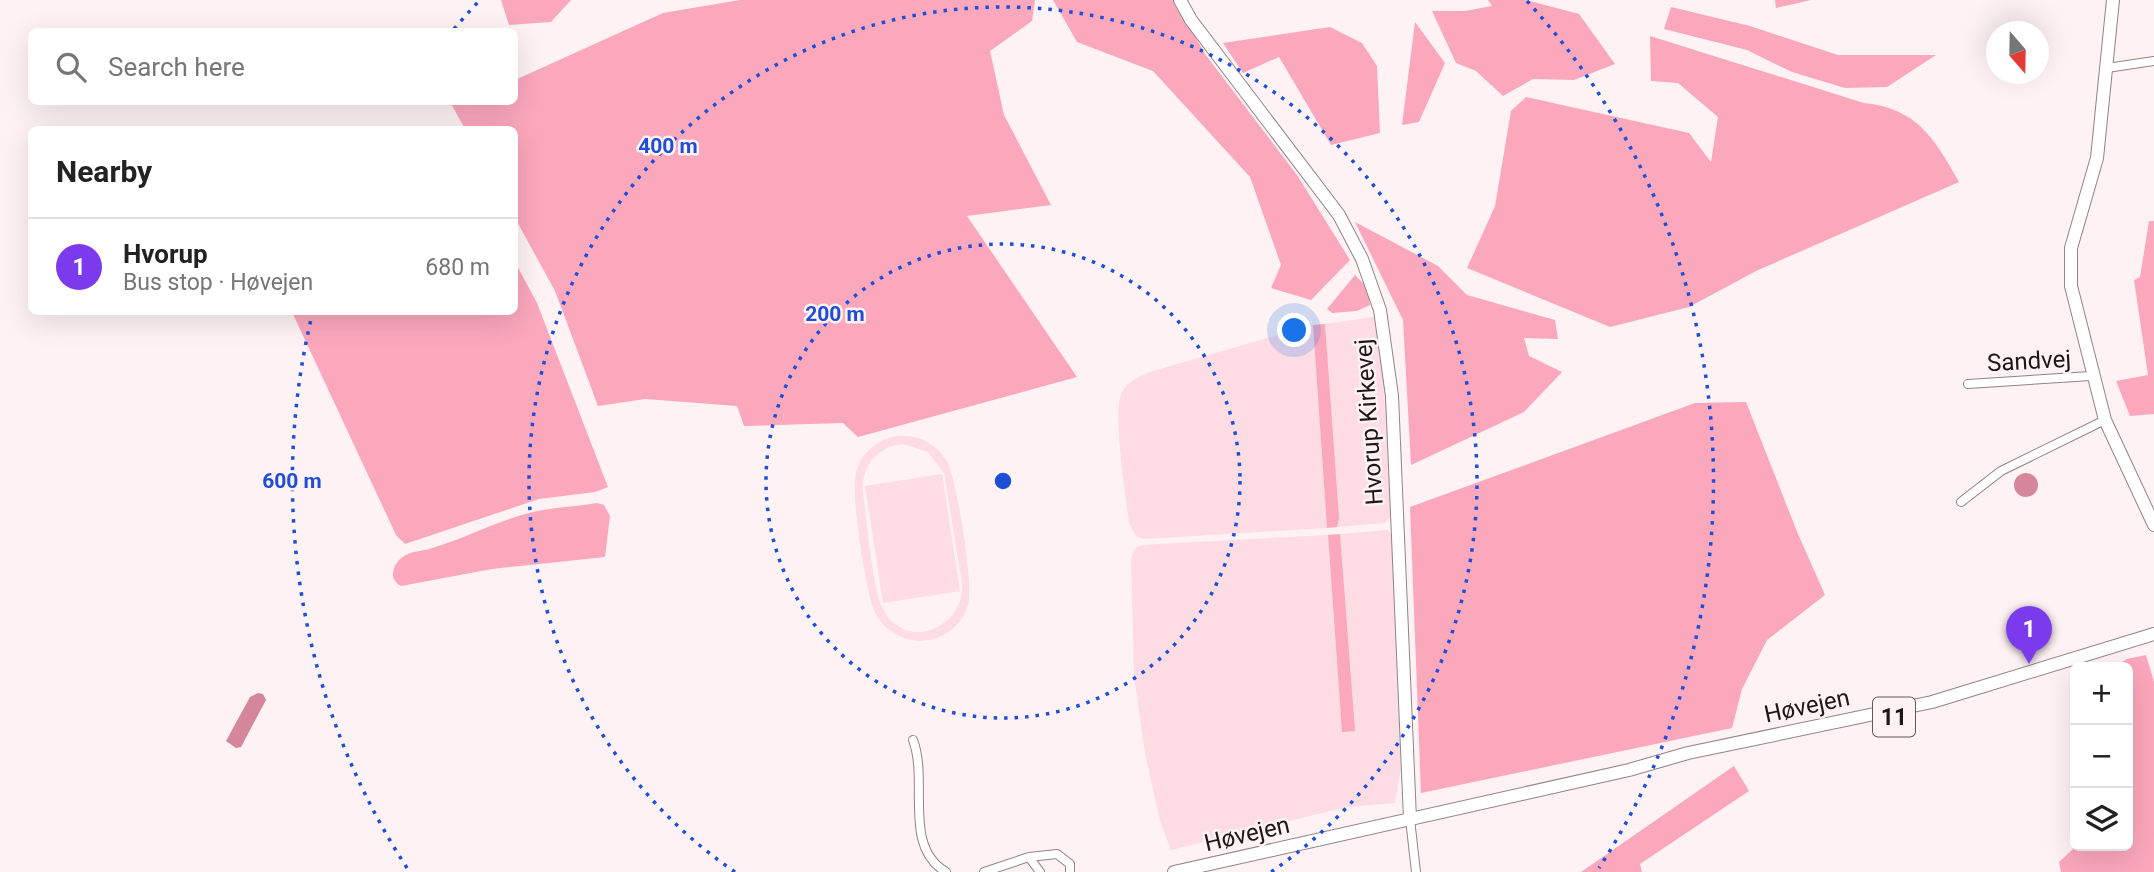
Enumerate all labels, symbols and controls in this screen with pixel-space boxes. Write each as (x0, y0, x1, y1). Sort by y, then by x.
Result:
north arrow (1986, 21, 2049, 84)
search box (28, 28, 518, 105)
icon: search (52, 48, 90, 86)
text: Search here (108, 52, 245, 82)
text: 400 m (638, 134, 698, 158)
text: Nearby (56, 154, 152, 189)
text: Hvorup (123, 239, 208, 269)
text: 1 (72, 254, 86, 281)
text: 680 m (425, 254, 490, 281)
text: Bus stop · Høvejen (123, 269, 313, 296)
text: 200 m (805, 302, 865, 326)
your location (1277, 313, 1311, 347)
street label: Hvorup Kirkevej (1349, 338, 1389, 506)
street label: Sandvej (1986, 345, 2072, 377)
text: 600 m (262, 469, 322, 493)
centre of rings (991, 469, 1015, 493)
pin: 1 (2006, 606, 2052, 664)
map controls (2070, 662, 2133, 851)
button: + (2070, 662, 2133, 725)
street label: Høvejen (1762, 683, 1852, 729)
road number: 11 (1873, 698, 1915, 736)
button: − (2070, 725, 2133, 788)
button: layers (2070, 788, 2133, 851)
street label: Høvejen (1202, 811, 1292, 857)

